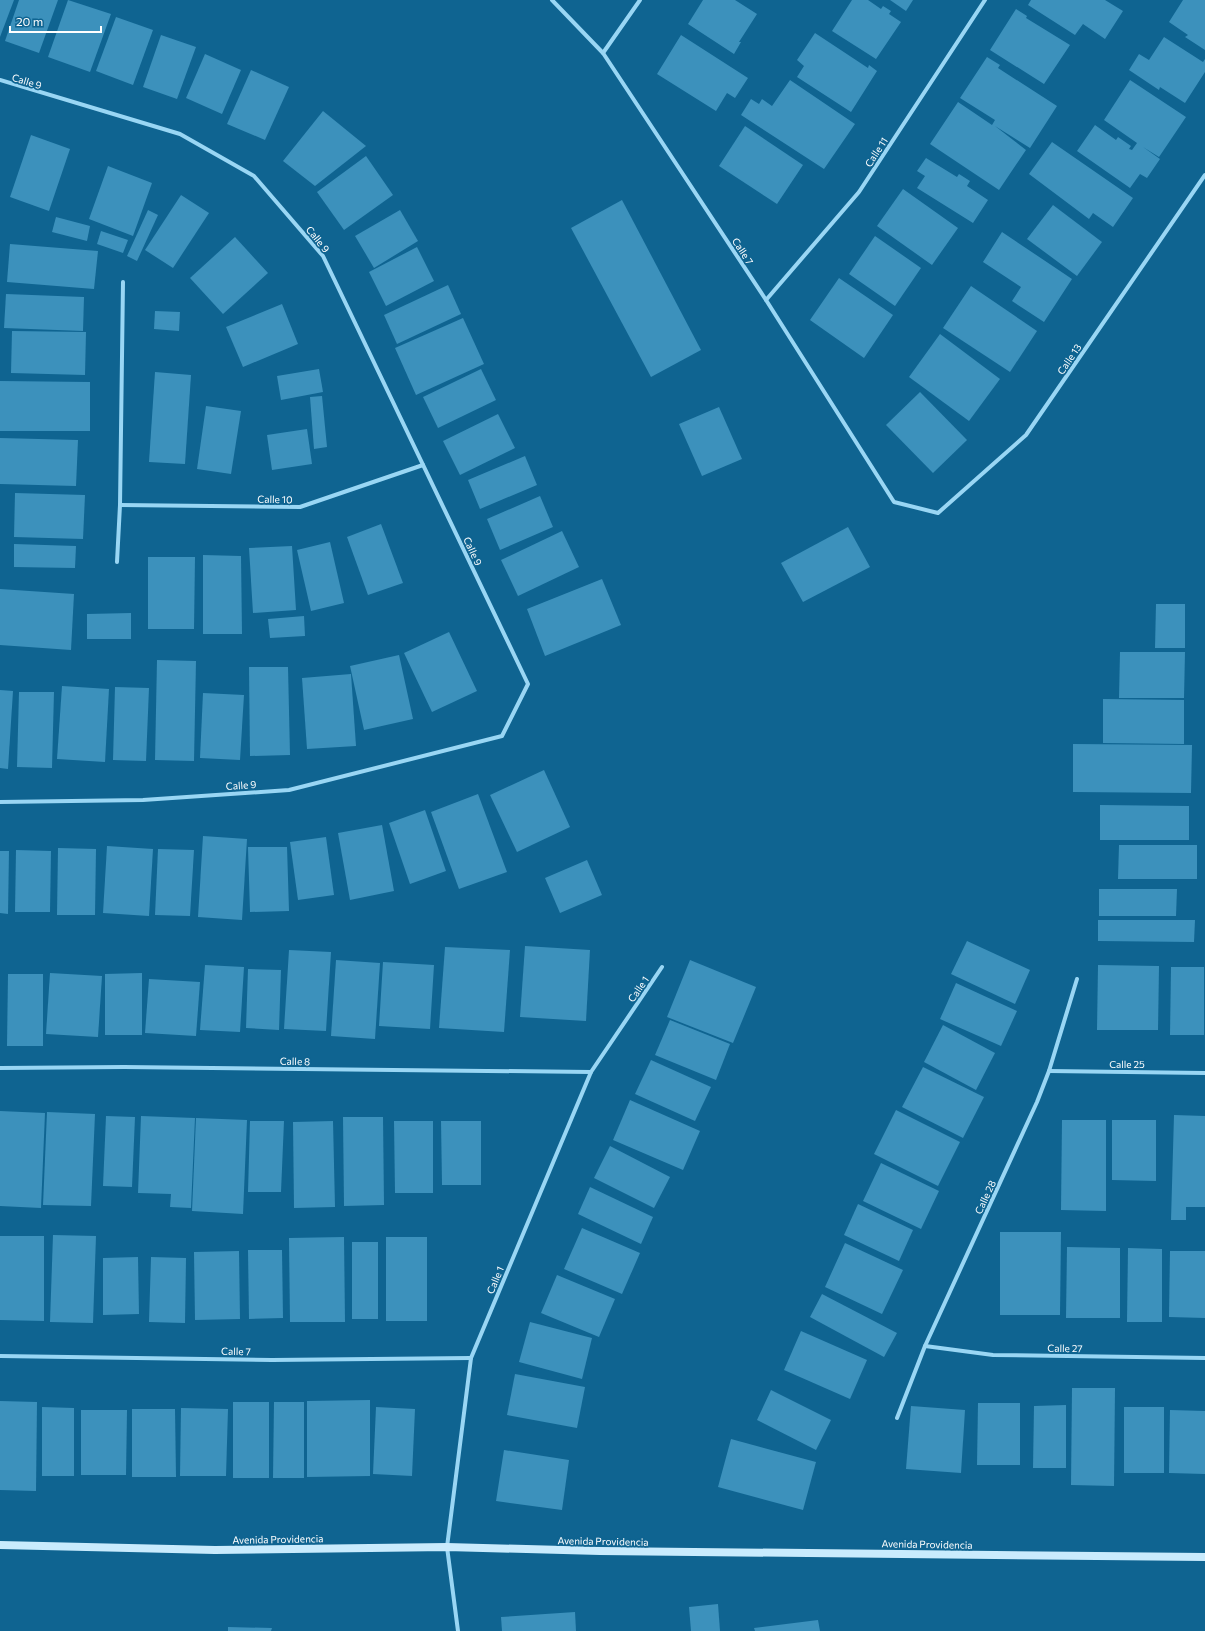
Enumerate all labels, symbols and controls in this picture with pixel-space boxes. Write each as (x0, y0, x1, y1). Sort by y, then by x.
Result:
scale bar (10, 8, 101, 34)
text: 20 m (16, 14, 43, 28)
street label: Calle 9 (11, 71, 43, 91)
street label: Calle 11 (862, 135, 890, 169)
street label: Calle 9 (304, 223, 332, 255)
street label: Calle 7 (730, 235, 756, 267)
street label: Calle 13 (1054, 341, 1084, 377)
street label: Calle 10 (257, 493, 293, 505)
street label: Calle 9 (461, 535, 485, 567)
street label: Calle 9 (225, 778, 257, 792)
street label: Calle 1 (625, 974, 651, 1004)
street label: Calle 8 (280, 1055, 310, 1067)
street label: Calle 25 (1109, 1058, 1145, 1070)
street label: Calle 28 (972, 1178, 998, 1216)
street label: Calle 1 (484, 1264, 506, 1296)
street label: Calle 27 (1047, 1342, 1083, 1354)
street label: Calle 7 (221, 1345, 251, 1357)
street label: Avenida Providencia (232, 1532, 324, 1546)
street label: Avenida Providencia (557, 1534, 649, 1548)
street label: Avenida Providencia (881, 1537, 973, 1551)

